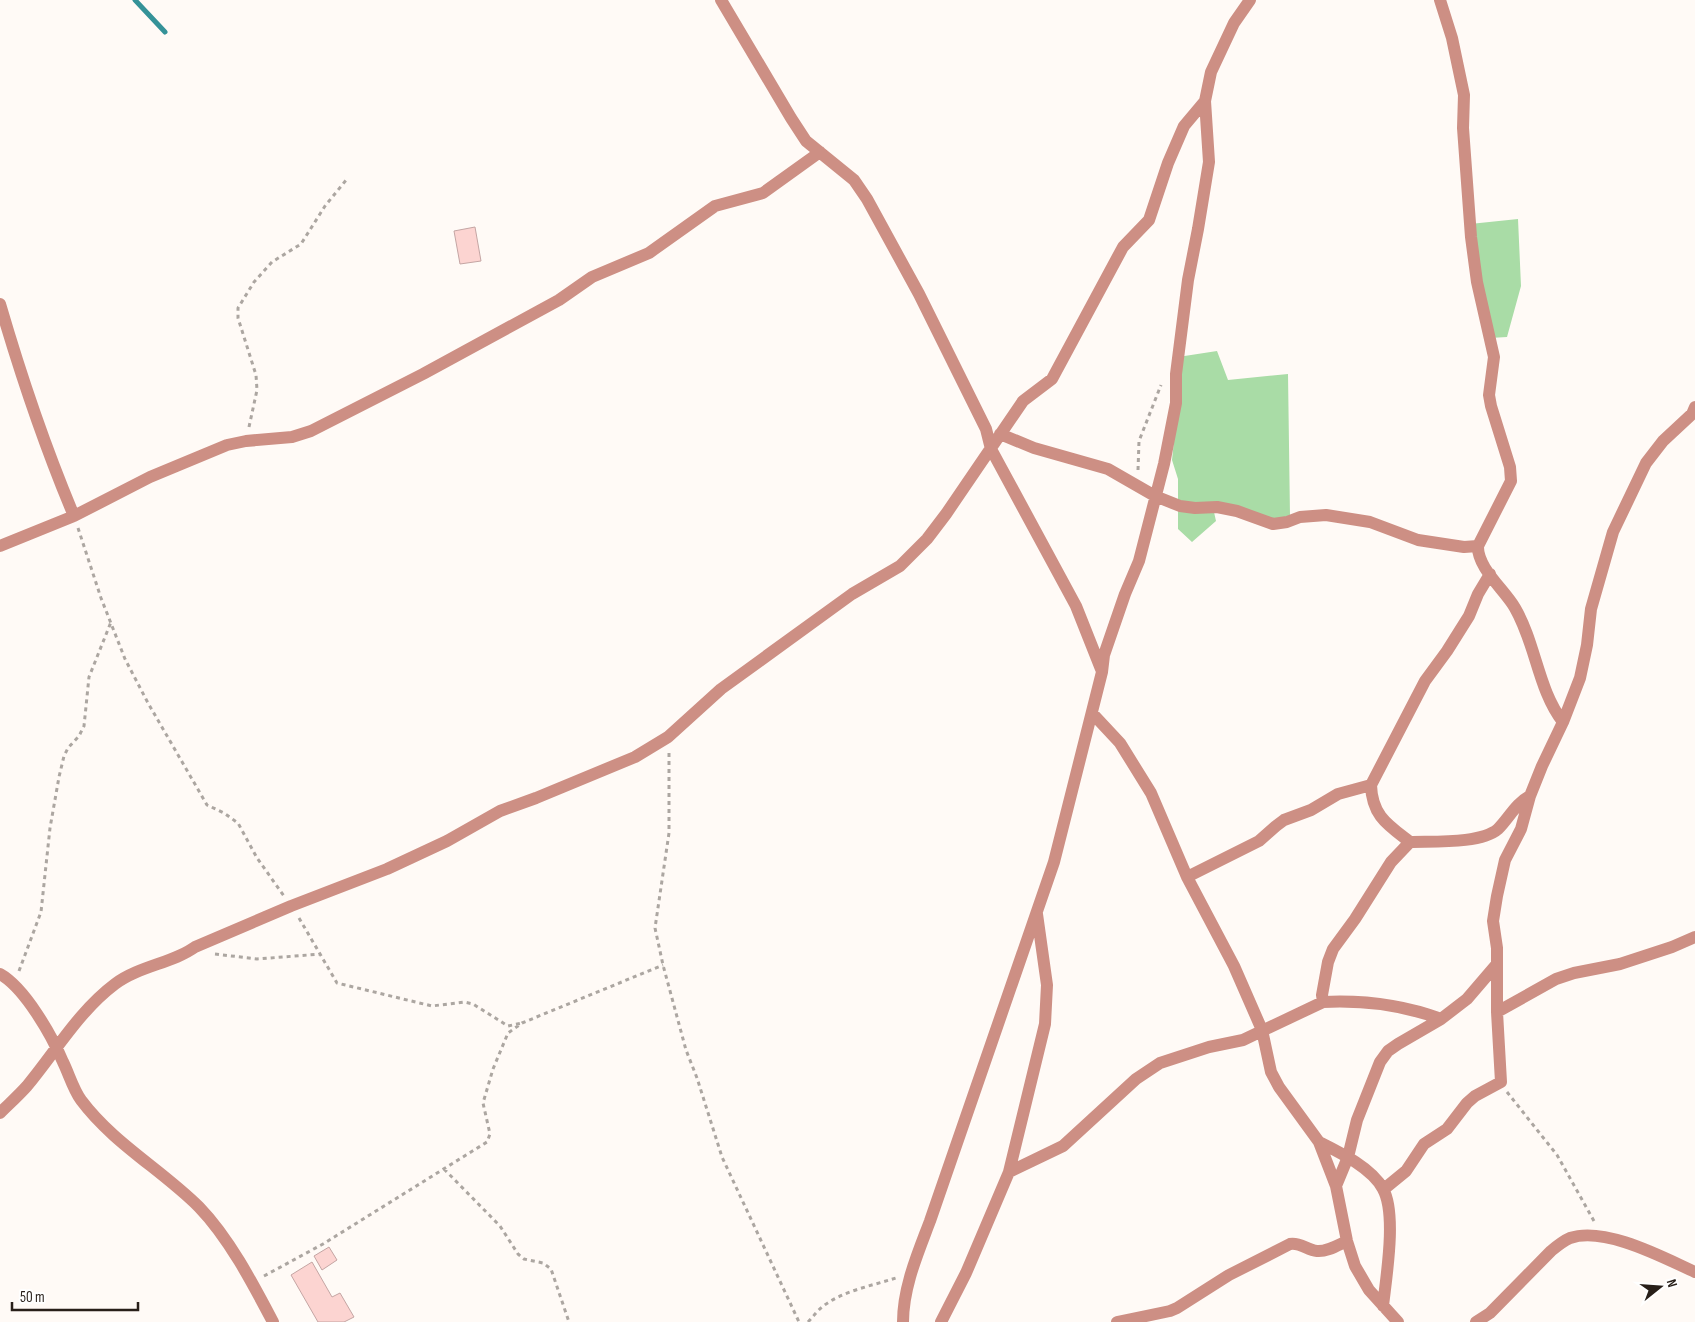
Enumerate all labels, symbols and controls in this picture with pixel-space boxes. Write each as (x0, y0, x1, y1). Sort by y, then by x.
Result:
north arrow (1635, 1262, 1685, 1312)
text: N (1663, 1277, 1681, 1289)
scale bar (12, 1280, 139, 1312)
text: 50 m (20, 1288, 45, 1307)

